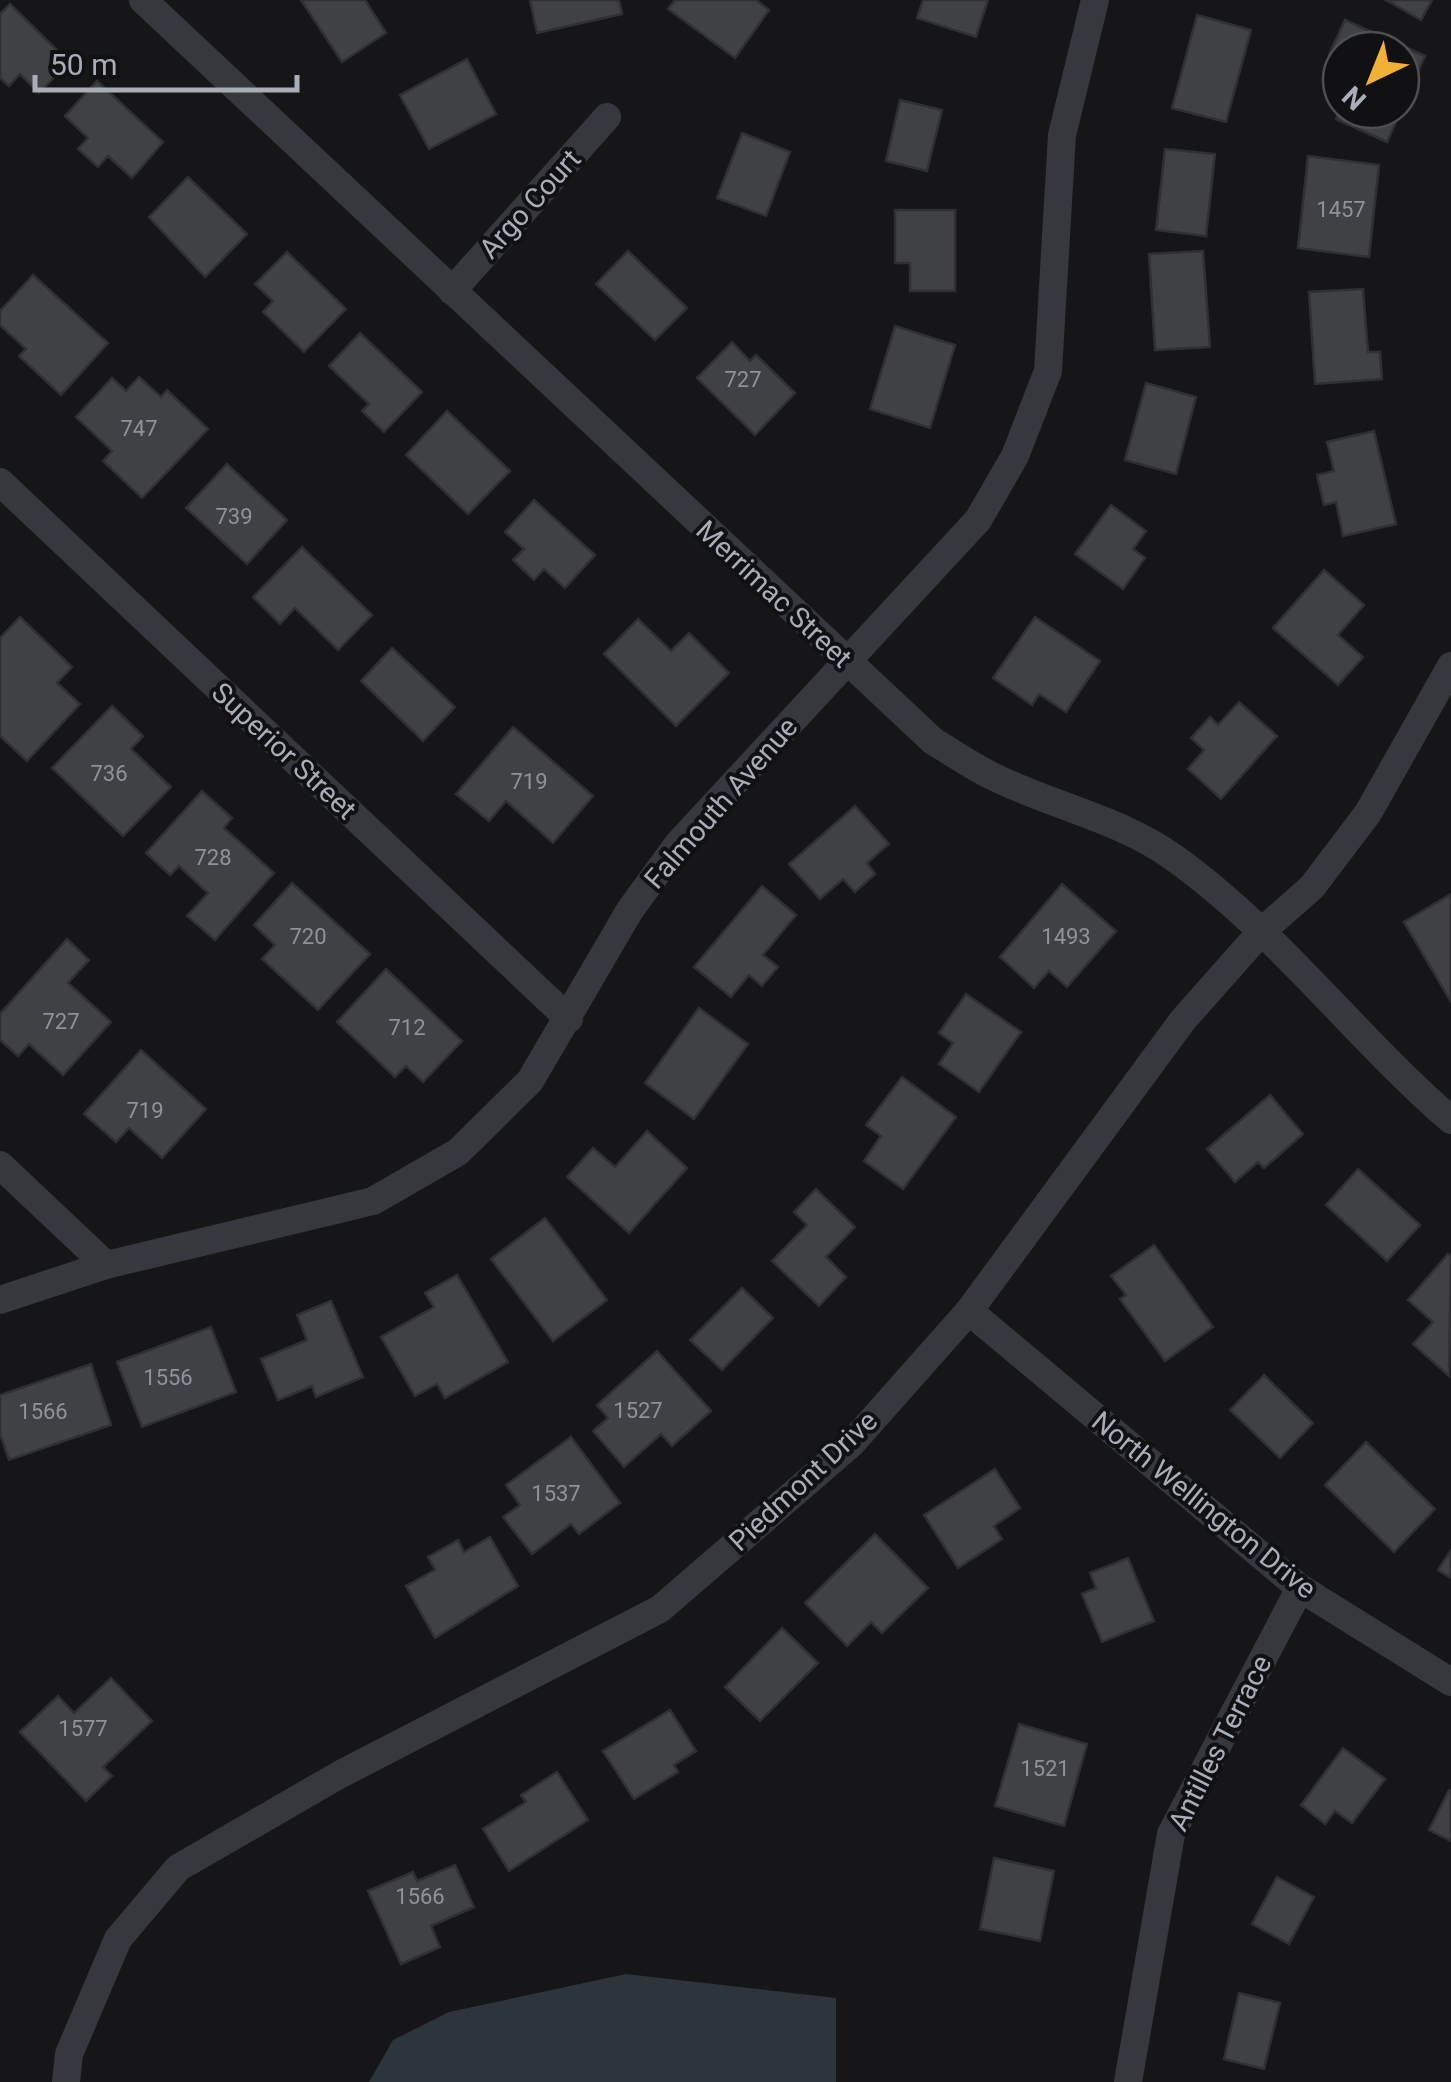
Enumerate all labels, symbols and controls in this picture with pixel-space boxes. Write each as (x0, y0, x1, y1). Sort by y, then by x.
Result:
scale bar (35, 30, 298, 92)
north arrow (1321, 30, 1421, 130)
text: 50 m (50, 47, 117, 82)
text: N (1336, 79, 1373, 117)
street label: Argo Court (473, 143, 587, 265)
house number: 1457 (1316, 197, 1366, 222)
house number: 727 (724, 367, 762, 392)
house number: 747 (120, 416, 158, 441)
house number: 739 (215, 504, 253, 529)
street label: Merrimac Street (689, 514, 859, 674)
street label: Superior Street (205, 676, 363, 826)
street label: Falmouth Avenue (638, 711, 804, 895)
house number: 736 (90, 761, 128, 786)
house number: 719 (510, 769, 548, 794)
house number: 728 (194, 845, 232, 870)
house number: 720 (289, 924, 327, 949)
house number: 1493 (1041, 924, 1091, 949)
house number: 727 (42, 1009, 80, 1034)
house number: 712 (388, 1015, 426, 1040)
house number: 719 (126, 1098, 164, 1123)
house number: 1556 (143, 1365, 193, 1390)
house number: 1527 (613, 1398, 663, 1423)
house number: 1566 (18, 1399, 68, 1424)
street label: Piedmont Drive (722, 1404, 884, 1558)
street label: North Wellington Drive (1085, 1404, 1323, 1606)
house number: 1537 (531, 1481, 581, 1506)
street label: Antilles Terrace (1162, 1650, 1278, 1836)
house number: 1577 (58, 1716, 108, 1741)
house number: 1521 (1020, 1756, 1070, 1781)
house number: 1566 (395, 1884, 445, 1909)

